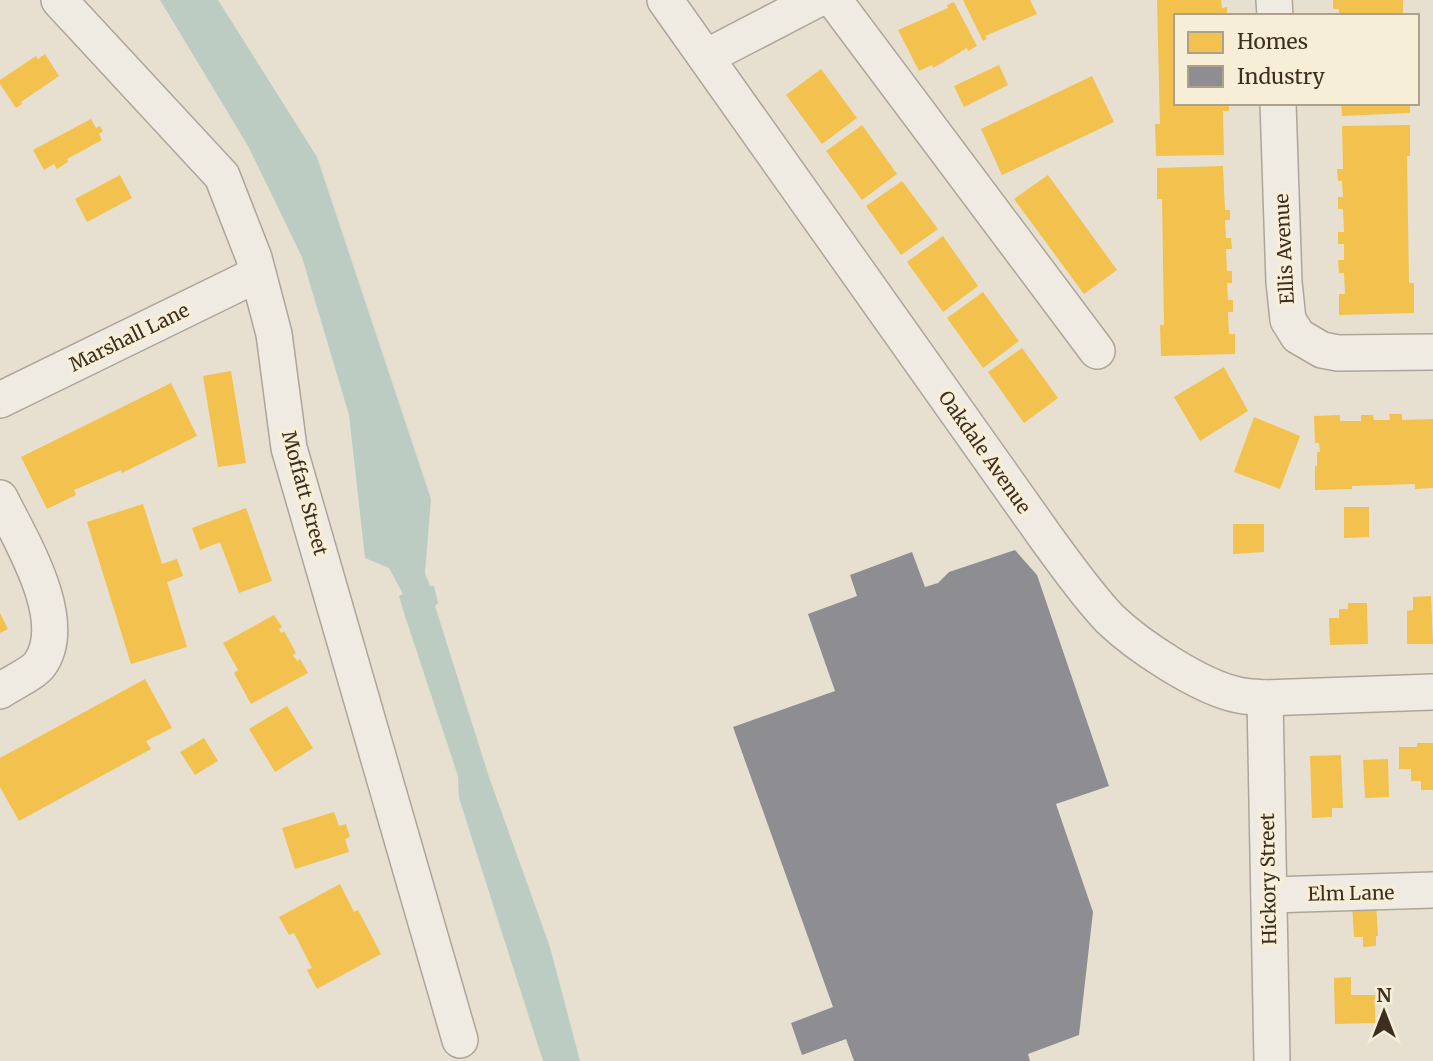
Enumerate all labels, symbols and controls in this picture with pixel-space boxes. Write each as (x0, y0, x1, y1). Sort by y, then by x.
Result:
legend (1174, 14, 1419, 105)
text: Homes (1237, 28, 1308, 55)
text: Industry (1237, 63, 1326, 90)
street label: Ellis Avenue (1269, 193, 1299, 305)
street label: Marshall Lane (65, 298, 193, 376)
street label: Oakdale Avenue (934, 386, 1036, 518)
street label: Moffatt Street (277, 428, 333, 559)
street label: Hickory Street (1255, 812, 1281, 945)
street label: Elm Lane (1307, 880, 1395, 906)
north arrow (1349, 977, 1419, 1047)
text: N (1376, 983, 1392, 1007)

